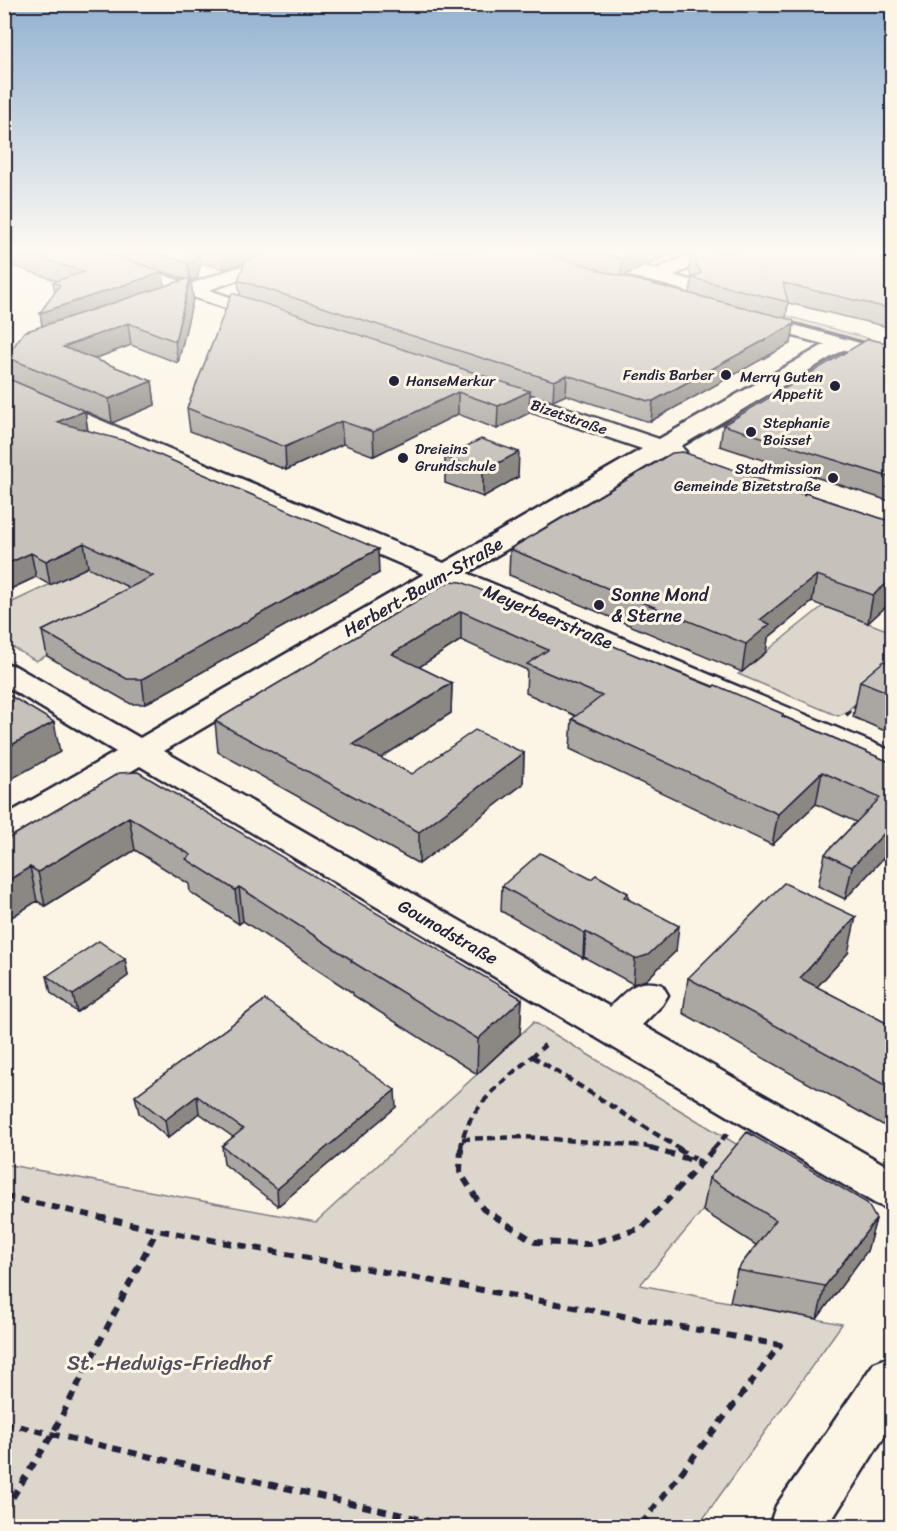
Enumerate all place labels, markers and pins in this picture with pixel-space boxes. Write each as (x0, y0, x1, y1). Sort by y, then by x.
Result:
place label: Fendis Barber (623, 362, 715, 388)
place label: Merry Guten Appetit (740, 364, 823, 407)
place label: HanseMerkur (406, 368, 496, 394)
marker: Fendis Barber (719, 368, 733, 382)
marker: HanseMerkur (387, 374, 401, 388)
marker: Merry Guten Appetit (828, 379, 842, 393)
place label: Stephanie Boisset (763, 410, 830, 453)
marker: Stephanie Boisset (744, 425, 758, 439)
place label: Dreieins Grundschule (415, 436, 496, 479)
marker: Dreieins Grundschule (396, 451, 410, 465)
place label: Stadtmission Gemeinde Bizetstraße (674, 456, 821, 499)
marker: Stadtmission Gemeinde Bizetstraße (826, 471, 840, 485)
place label: Sonne Mond & Sterne (611, 579, 710, 632)
marker: Sonne Mond & Sterne (592, 598, 606, 612)

